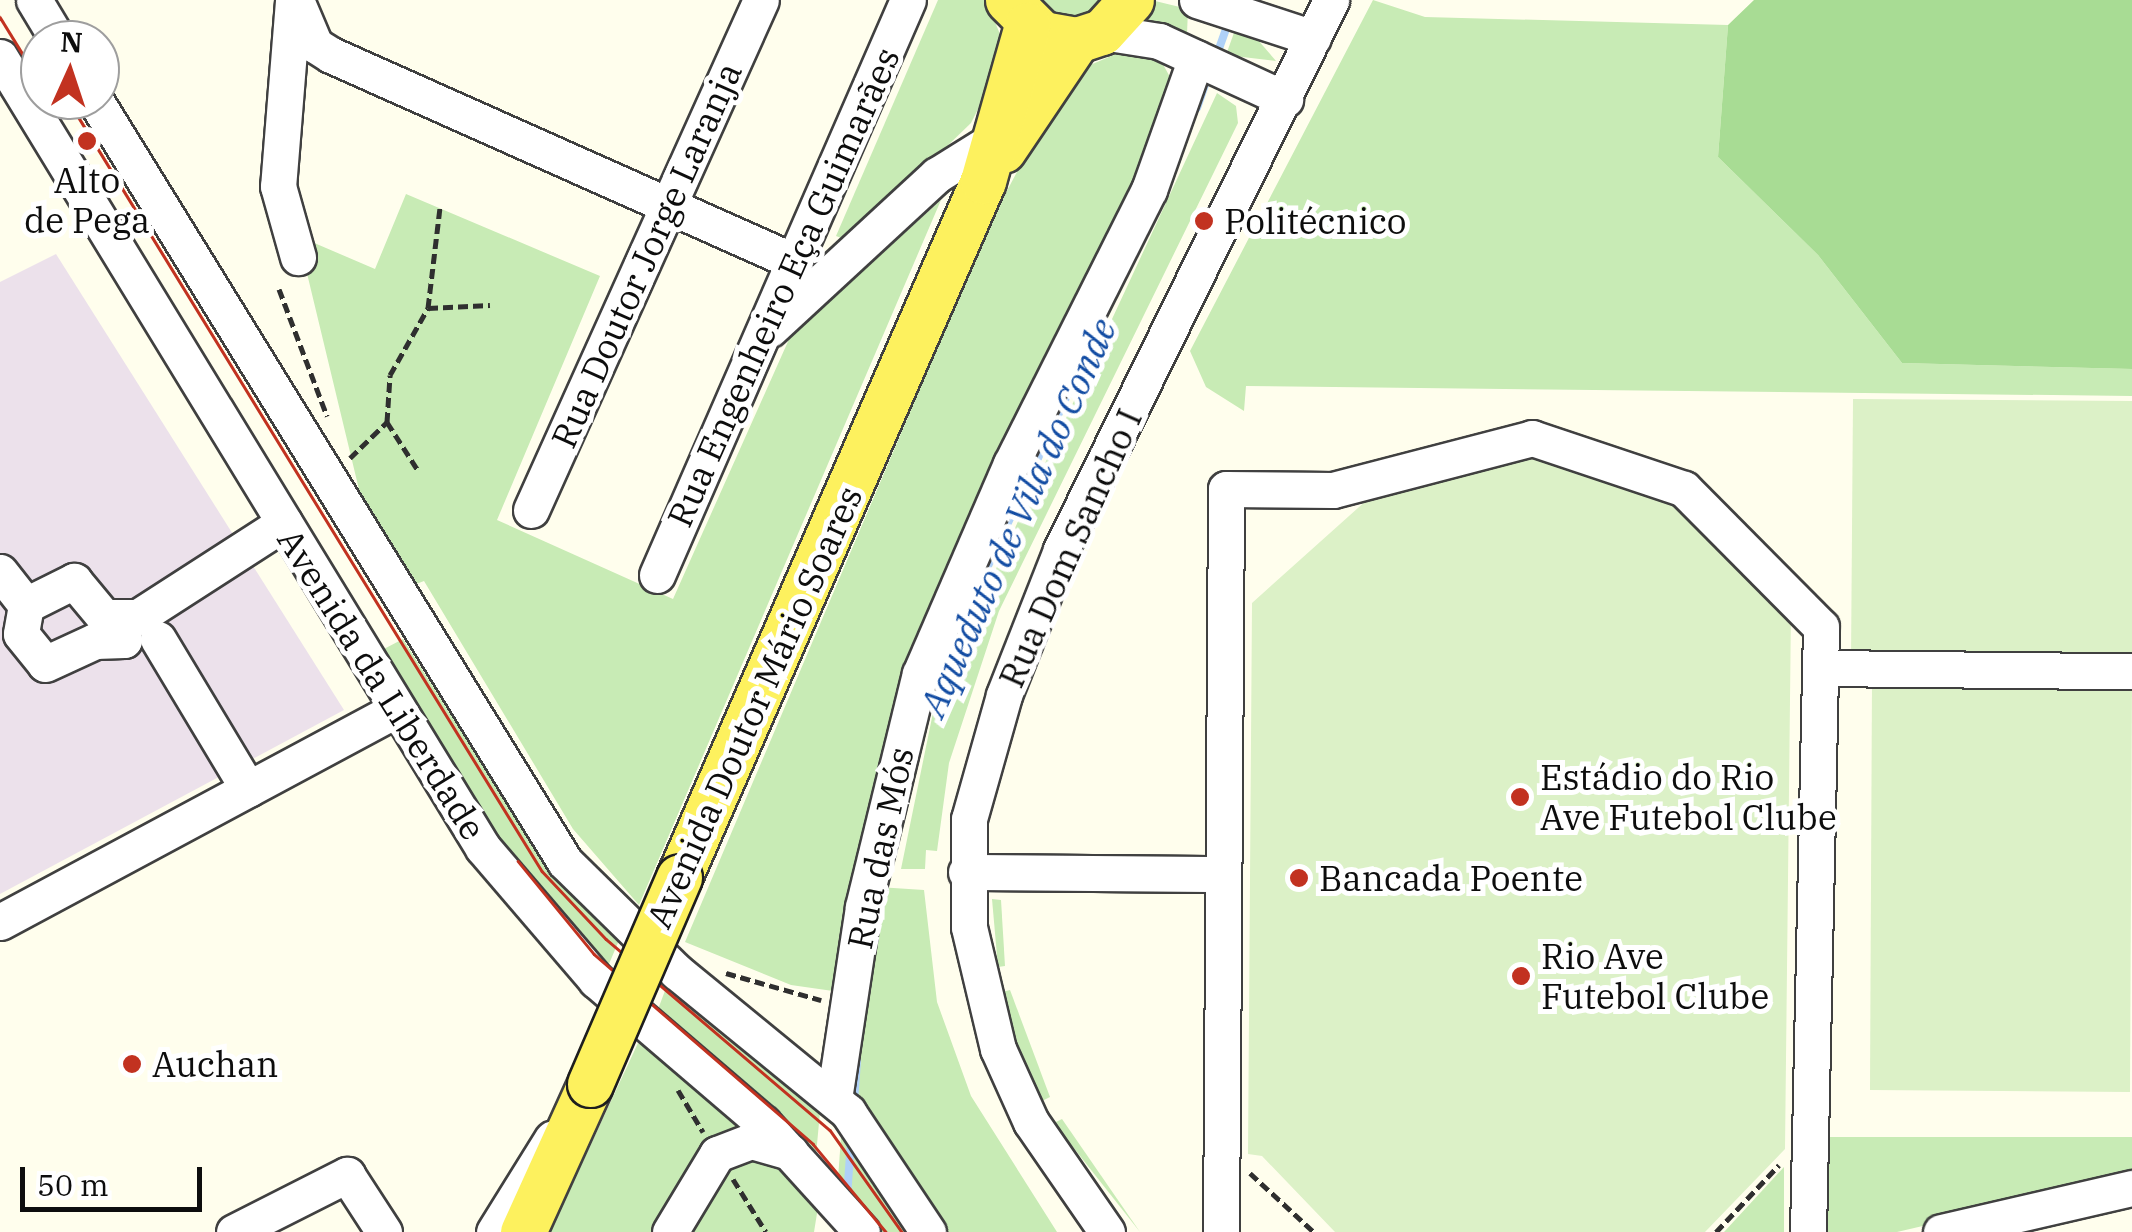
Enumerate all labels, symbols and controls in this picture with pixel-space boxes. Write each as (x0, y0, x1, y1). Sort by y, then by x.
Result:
north arrow (20, 20, 120, 120)
text: N (59, 22, 84, 61)
street label: Rua Engenheiro Eça Guimarães (658, 41, 908, 533)
street label: Rua Doutor Jorge Laranja (542, 56, 750, 454)
marker: Alto de Pega (74, 128, 100, 154)
place label: Alto de Pega (24, 159, 150, 241)
place label: Politécnico (1224, 200, 1406, 242)
marker: Politécnico (1193, 210, 1215, 232)
water label: Aqueduto de Vila do Conde (909, 311, 1125, 723)
street label: Rua Dom Sancho I (990, 402, 1150, 694)
street label: Avenida Doutor Mário Soares (637, 480, 871, 934)
street label: Avenida da Liberdade (269, 521, 495, 847)
street label: Rua das Mós (838, 743, 922, 953)
place label: Estádio do Rio Ave Futebol Clube (1540, 756, 1837, 838)
marker: Estádio do Rio Ave Futebol Clube (1509, 786, 1531, 808)
place label: Bancada Poente (1319, 857, 1583, 899)
marker: Bancada Poente (1288, 867, 1310, 889)
place label: Rio Ave Futebol Clube (1541, 935, 1769, 1017)
marker: Rio Ave Futebol Clube (1510, 965, 1532, 987)
place label: Auchan (152, 1043, 278, 1085)
marker: Auchan (121, 1053, 143, 1075)
scale bar (25, 1147, 208, 1209)
text: 50 m (37, 1165, 109, 1204)

